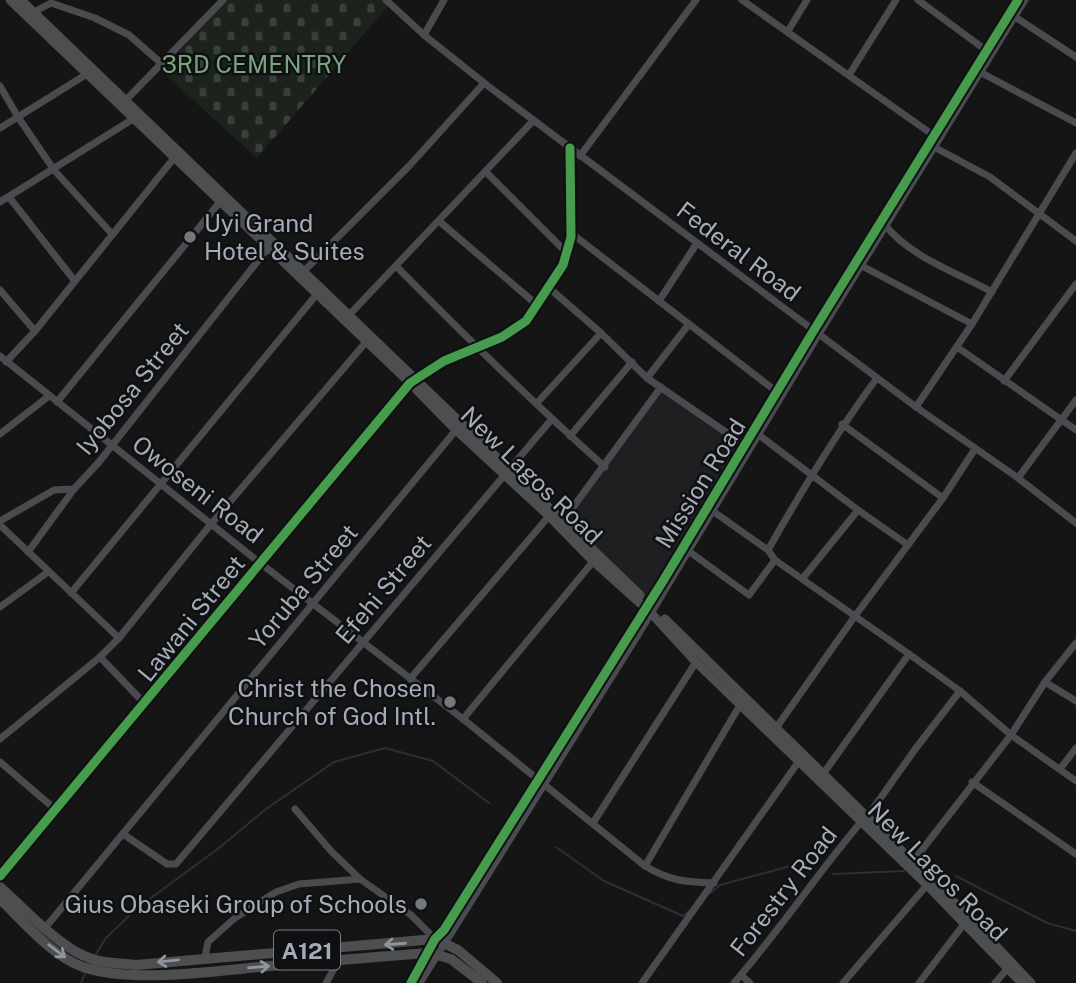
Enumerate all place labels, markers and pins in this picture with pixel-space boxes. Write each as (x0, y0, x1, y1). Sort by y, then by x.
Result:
place label: Uyi Grand Hotel & Suites (204, 209, 365, 265)
marker: Uyi Grand Hotel & Suites (182, 229, 198, 245)
place label: Christ the Chosen Church of God Intl. (228, 674, 436, 730)
marker: Christ the Chosen Church of God Intl. (442, 694, 458, 710)
place label: Gius Obaseki Group of Schools (64, 890, 407, 918)
marker: Gius Obaseki Group of Schools (413, 896, 429, 912)

